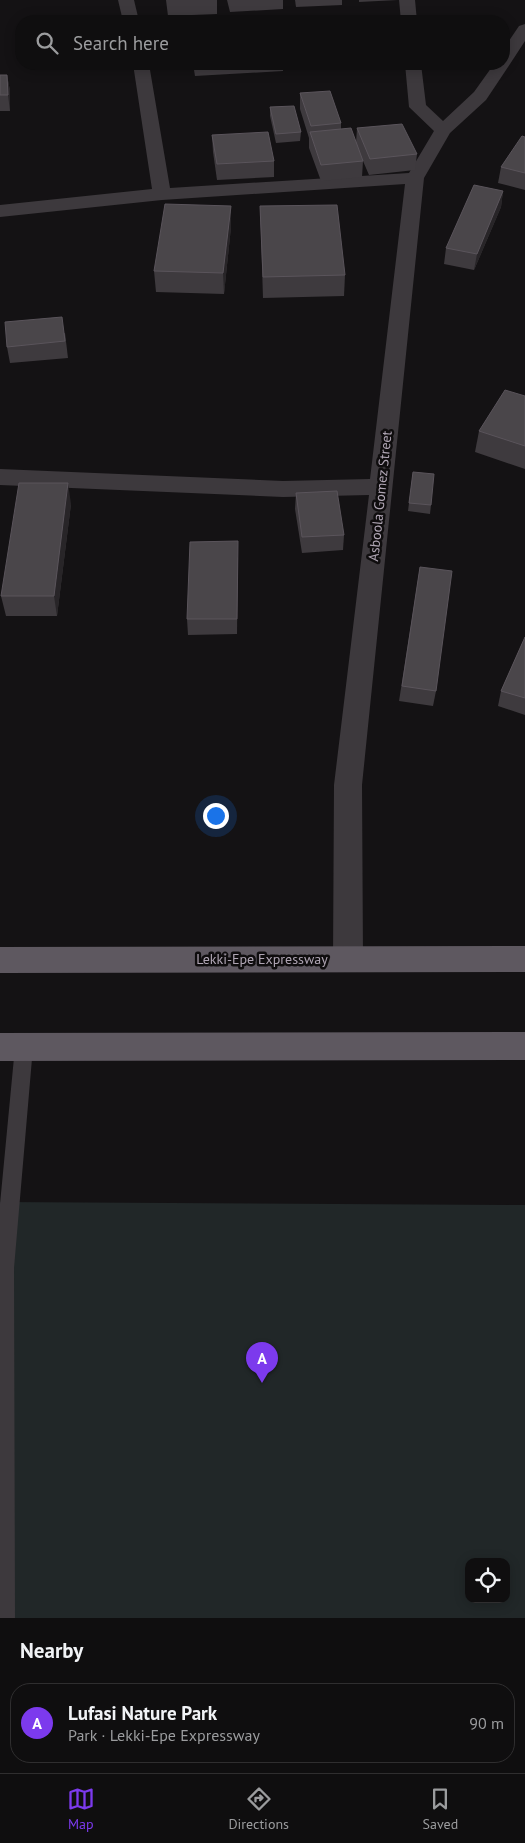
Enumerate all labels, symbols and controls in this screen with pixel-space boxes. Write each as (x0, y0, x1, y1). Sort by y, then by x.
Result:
search box (15, 15, 510, 70)
icon: search (33, 29, 61, 57)
text: Search here (73, 31, 169, 55)
street label: Asboola Gomez Street (364, 430, 396, 562)
your location (203, 803, 229, 829)
street label: Lekki-Epe Expressway (196, 950, 328, 968)
pin: A (246, 1342, 278, 1383)
map controls (465, 1558, 510, 1603)
button: locate (465, 1558, 510, 1603)
text: Nearby (20, 1637, 83, 1664)
text: Lufasi Nature Park (68, 1701, 217, 1725)
text: A (32, 1713, 42, 1733)
text: 90 m (469, 1713, 504, 1733)
text: Park · Lekki-Epe Expressway (68, 1725, 260, 1745)
tab: Map (67, 1785, 95, 1833)
tab: Directions (228, 1785, 289, 1833)
tab: Saved (423, 1785, 458, 1833)

